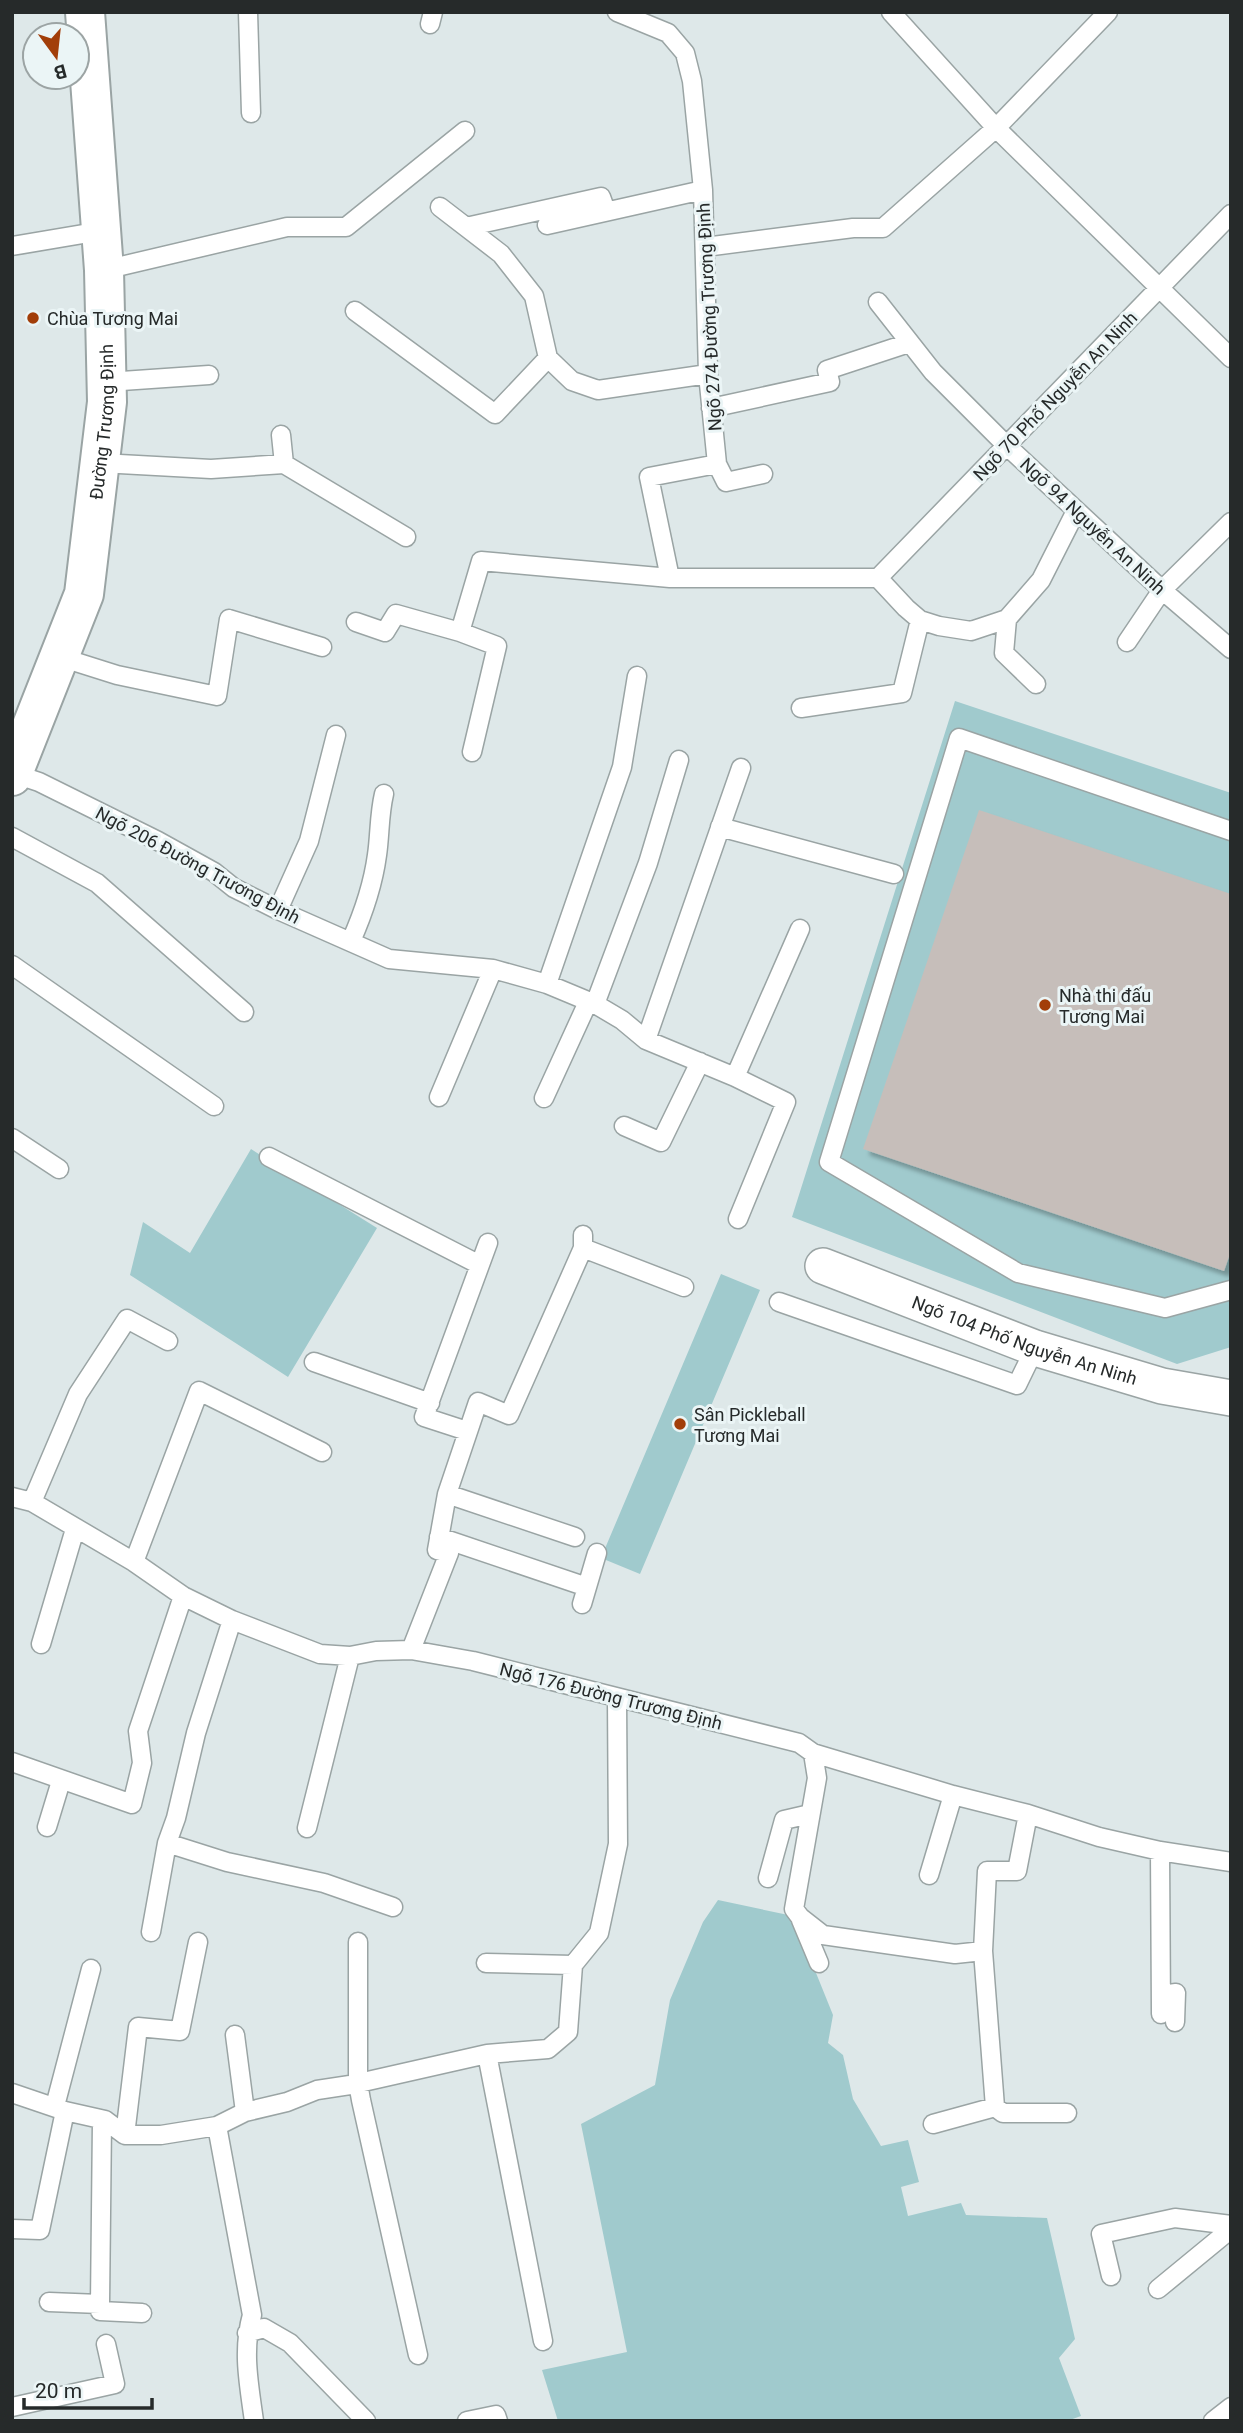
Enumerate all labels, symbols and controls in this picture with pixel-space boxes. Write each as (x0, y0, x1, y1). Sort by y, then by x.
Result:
north arrow (21, 21, 91, 91)
text: B (51, 59, 69, 85)
street label: Ngõ 274 Đường Trương Định (693, 202, 725, 432)
street label: Ngõ 70 Phố Nguyễn An Ninh (969, 307, 1141, 485)
place label: Chùa Tương Mai (47, 308, 178, 329)
marker: Chùa Tương Mai (25, 310, 41, 326)
street label: Đường Trương Định (85, 344, 118, 501)
street label: Ngõ 94 Nguyễn An Ninh (1016, 453, 1170, 599)
street label: Ngõ 206 Đường Trương Định (92, 802, 304, 928)
place label: Nhà thi đấu Tương Mai (1059, 985, 1151, 1027)
marker: Nhà thi đấu Tương Mai (1037, 997, 1053, 1013)
street label: Ngõ 104 Phố Nguyễn An Ninh (909, 1291, 1140, 1389)
place label: Sân Pickleball Tương Mai (694, 1404, 806, 1446)
marker: Sân Pickleball Tương Mai (672, 1416, 688, 1432)
street label: Ngõ 176 Đường Trương Định (498, 1658, 724, 1734)
scale bar (24, 2366, 152, 2410)
text: 20 m (35, 2379, 82, 2403)

